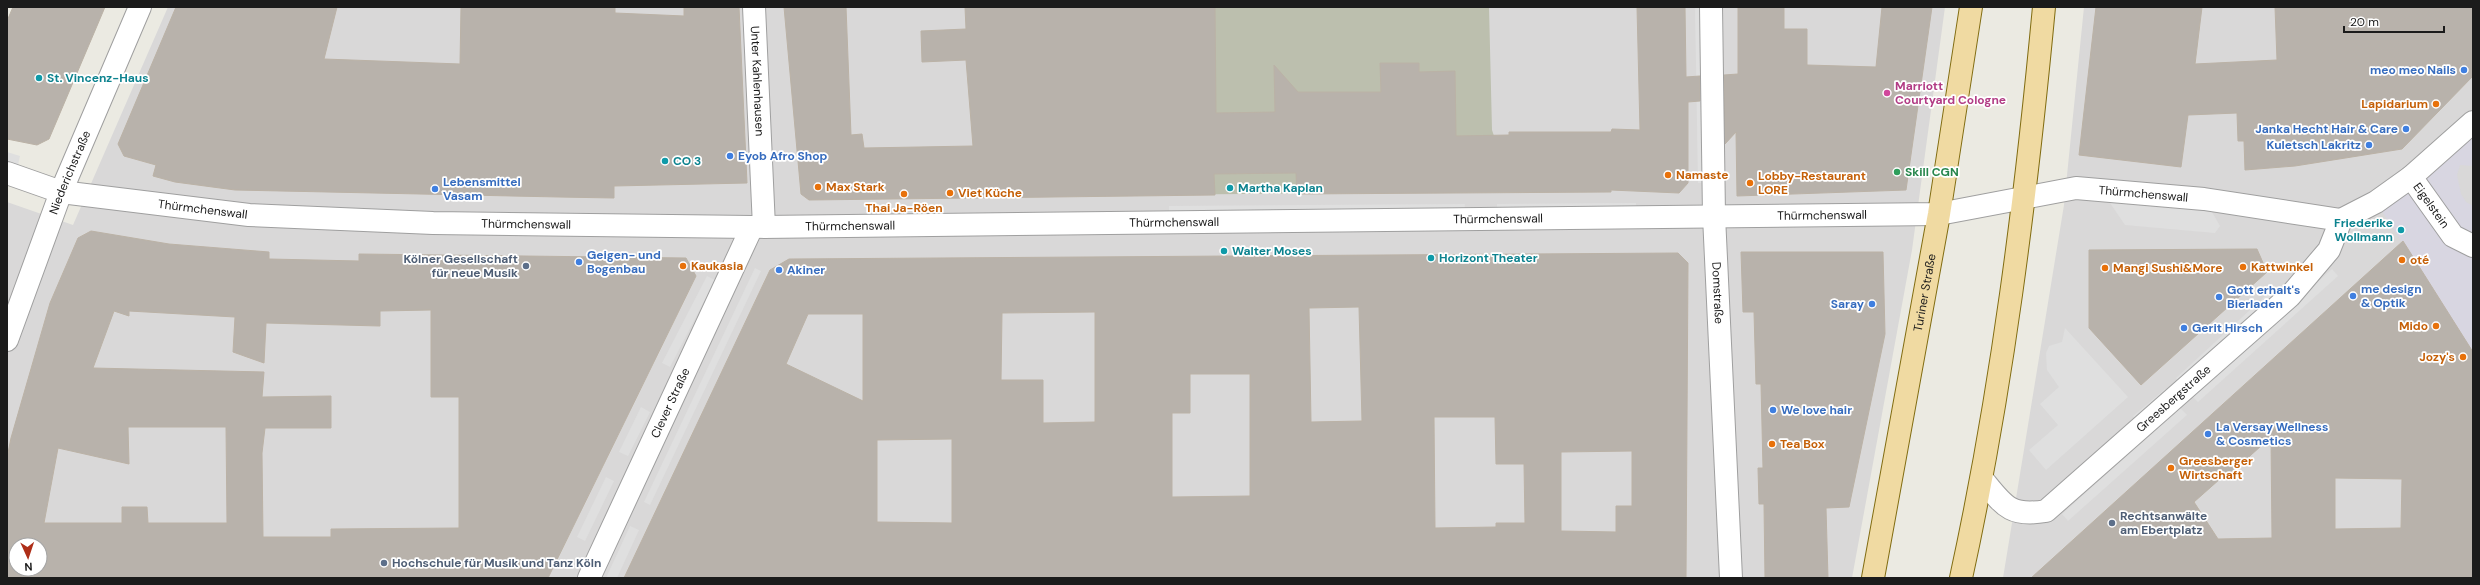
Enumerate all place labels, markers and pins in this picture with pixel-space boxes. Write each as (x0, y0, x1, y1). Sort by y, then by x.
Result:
place label: meo meo Nails (2370, 62, 2456, 78)
marker: meo meo Nails (2459, 65, 2469, 75)
place label: St. Vincenz-Haus (47, 70, 149, 86)
marker: St. Vincenz-Haus (34, 73, 44, 83)
place label: Marriott Courtyard Cologne (1895, 78, 2006, 108)
marker: Marriott Courtyard Cologne (1882, 88, 1892, 98)
place label: Lapidarium (2361, 96, 2428, 112)
marker: Lapidarium (2431, 99, 2441, 109)
place label: Janka Hecht Hair & Care (2255, 121, 2398, 137)
marker: Janka Hecht Hair & Care (2401, 124, 2411, 134)
place label: Kuletsch Lakritz (2266, 137, 2361, 153)
marker: Kuletsch Lakritz (2364, 140, 2374, 150)
place label: Eyob Afro Shop (738, 148, 828, 164)
marker: Eyob Afro Shop (725, 151, 735, 161)
place label: CO 3 (673, 153, 701, 169)
marker: CO 3 (660, 156, 670, 166)
place label: Skill CGN (1905, 164, 1959, 180)
place label: Namaste (1676, 167, 1729, 183)
marker: Skill CGN (1892, 167, 1902, 177)
place label: Lobby-Restaurant LORE (1758, 168, 1866, 198)
marker: Namaste (1663, 170, 1673, 180)
place label: Lebensmittel Vasam (443, 174, 521, 204)
marker: Lobby-Restaurant LORE (1745, 178, 1755, 188)
place label: Max Stark (826, 179, 885, 195)
place label: Martha Kaplan (1238, 180, 1323, 196)
marker: Max Stark (813, 182, 823, 192)
marker: Martha Kaplan (1225, 183, 1235, 193)
marker: Lebensmittel Vasam (430, 184, 440, 194)
place label: Viet Küche (958, 185, 1022, 201)
marker: Viet Küche (945, 188, 955, 198)
marker: Thai Ja-Röen (899, 189, 909, 199)
place label: Thai Ja-Röen (865, 200, 943, 216)
place label: Friederike Wollmann (2334, 215, 2393, 245)
marker: Friederike Wollmann (2396, 225, 2406, 235)
place label: Walter Moses (1232, 243, 1312, 259)
marker: Walter Moses (1219, 246, 1229, 256)
place label: Geigen- und Bogenbau (587, 247, 661, 277)
place label: Horizont Theater (1439, 250, 1538, 266)
place label: Kölner Gesellschaft für neue Musik (403, 251, 518, 281)
place label: oté (2410, 252, 2429, 268)
marker: Horizont Theater (1426, 253, 1436, 263)
marker: oté (2397, 255, 2407, 265)
marker: Geigen- und Bogenbau (574, 257, 584, 267)
place label: Kaukasia (691, 258, 743, 274)
place label: Kattwinkel (2251, 259, 2313, 275)
place label: Mangi Sushi&More (2113, 260, 2222, 276)
marker: Kölner Gesellschaft für neue Musik (521, 261, 531, 271)
marker: Kaukasia (678, 261, 688, 271)
place label: Akiner (787, 262, 825, 278)
marker: Kattwinkel (2238, 262, 2248, 272)
marker: Mangi Sushi&More (2100, 263, 2110, 273)
marker: Akiner (774, 265, 784, 275)
place label: me design & Optik (2361, 281, 2422, 311)
place label: Gott erhalt's Bierladen (2227, 282, 2300, 312)
marker: me design & Optik (2348, 291, 2358, 301)
marker: Gott erhalt's Bierladen (2214, 292, 2224, 302)
place label: Saray (1831, 296, 1865, 312)
marker: Saray (1867, 299, 1877, 309)
place label: Mido (2399, 318, 2428, 334)
place label: Gerit Hirsch (2192, 320, 2263, 336)
marker: Mido (2431, 321, 2441, 331)
marker: Gerit Hirsch (2179, 323, 2189, 333)
place label: Jozy's (2419, 349, 2455, 365)
marker: Jozy's (2458, 352, 2468, 362)
place label: We love hair (1781, 402, 1852, 418)
marker: We love hair (1768, 405, 1778, 415)
place label: La Versay Wellness & Cosmetics (2216, 419, 2328, 449)
marker: La Versay Wellness & Cosmetics (2203, 429, 2213, 439)
place label: Tea Box (1780, 436, 1825, 452)
marker: Tea Box (1767, 439, 1777, 449)
place label: Greesberger Wirtschaft (2179, 453, 2253, 483)
marker: Greesberger Wirtschaft (2166, 463, 2176, 473)
place label: Rechtsanwälte am Ebertplatz (2120, 508, 2207, 538)
marker: Rechtsanwälte am Ebertplatz (2107, 518, 2117, 528)
place label: Hochschule für Musik und Tanz Köln (392, 555, 601, 571)
marker: Hochschule für Musik und Tanz Köln (379, 558, 389, 568)

